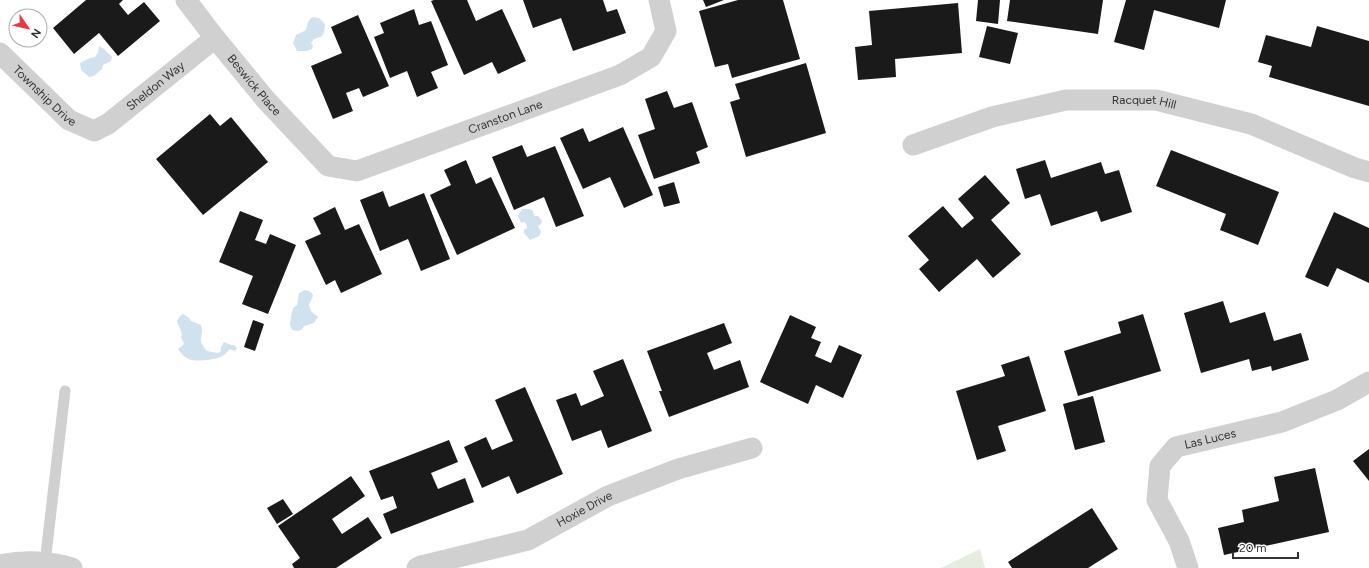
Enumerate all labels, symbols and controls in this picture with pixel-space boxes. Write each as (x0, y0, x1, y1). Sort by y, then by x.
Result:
north arrow (8, 8, 48, 48)
text: N (28, 26, 44, 40)
street label: Beswick Place (224, 52, 284, 119)
street label: Sheldon Way (124, 58, 188, 113)
street label: Township Drive (10, 63, 78, 129)
street label: Racquet Hill (1112, 93, 1178, 112)
street label: Cranston Lane (466, 97, 545, 137)
street label: Las Luces (1183, 426, 1238, 452)
street label: Hoxie Drive (554, 488, 615, 530)
scale bar (1233, 534, 1298, 560)
text: 20 m (1239, 541, 1267, 555)

